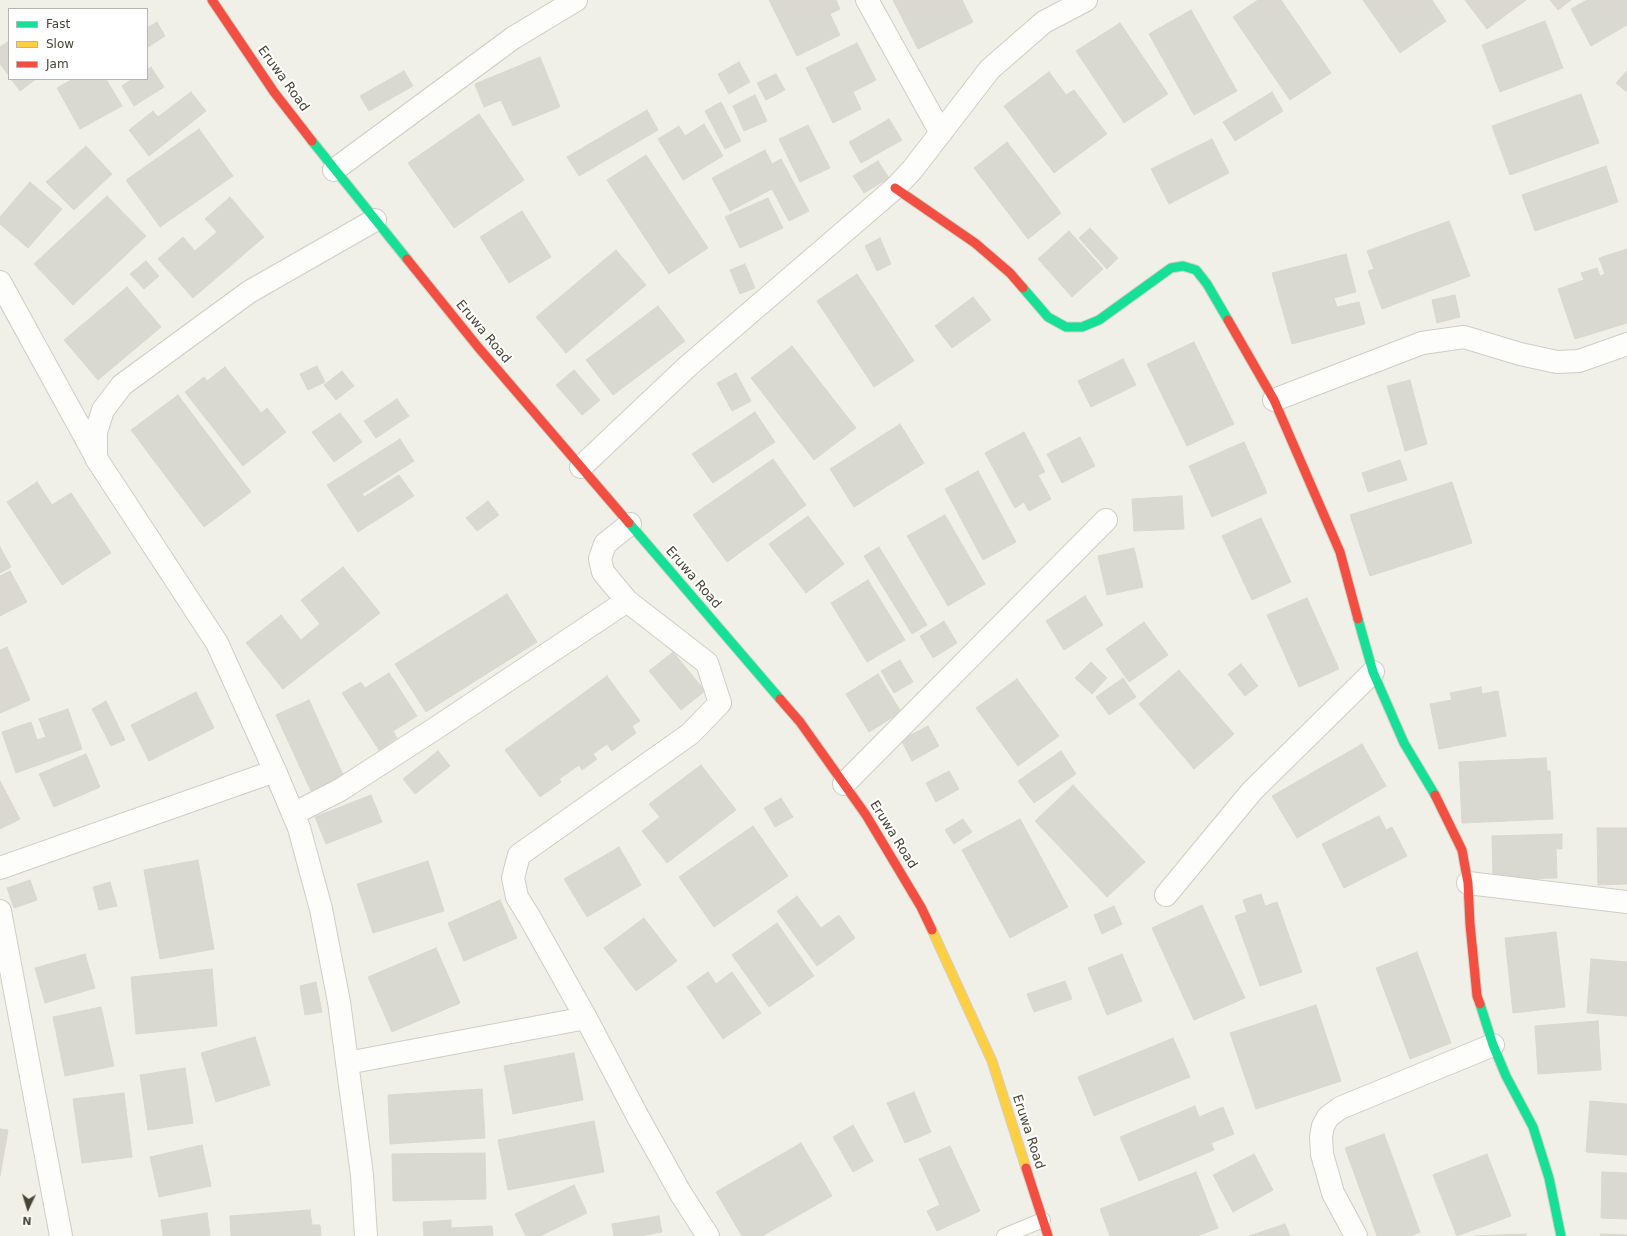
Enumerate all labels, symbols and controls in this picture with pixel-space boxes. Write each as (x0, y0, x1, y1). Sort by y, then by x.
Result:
legend (8, 8, 148, 80)
text: Fast (46, 17, 70, 31)
text: Slow (46, 37, 74, 51)
street label: Eruwa Road (254, 43, 312, 115)
text: Jam (46, 57, 69, 71)
street label: Eruwa Road (452, 297, 514, 367)
street label: Eruwa Road (662, 544, 724, 612)
street label: Eruwa Road (866, 798, 920, 872)
street label: Eruwa Road (1009, 1093, 1047, 1171)
north arrow (8, 1188, 48, 1228)
text: N (22, 1214, 32, 1227)

